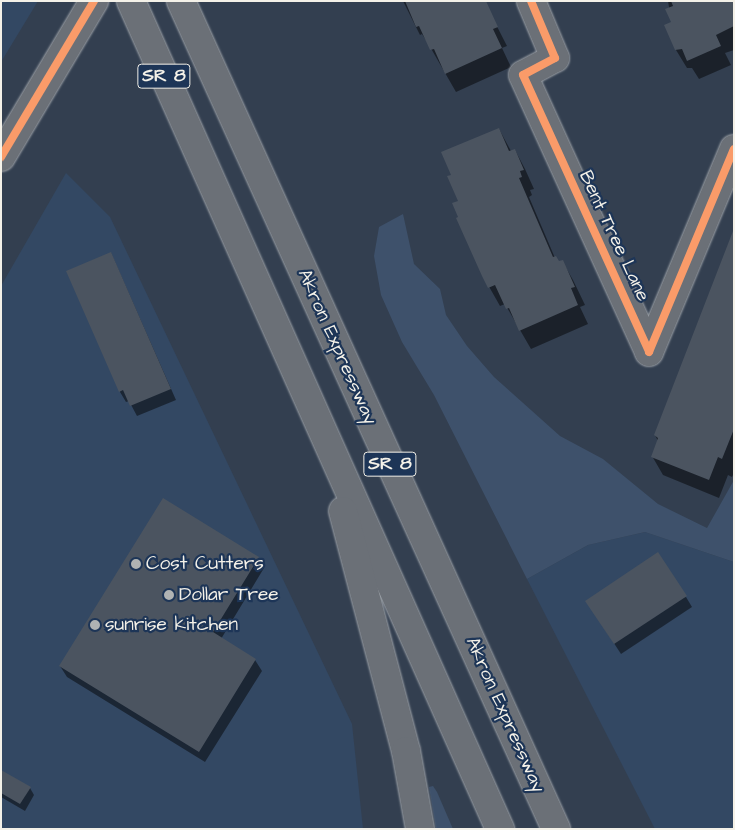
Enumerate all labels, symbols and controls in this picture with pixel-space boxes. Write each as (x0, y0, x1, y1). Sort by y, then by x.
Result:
road number: SR 8 (136, 60, 192, 92)
street label: Bent Tree Lane (574, 167, 654, 305)
street label: Akron Expressway (292, 266, 382, 428)
road number: SR 8 (362, 448, 418, 479)
place label: Cost Cutters (146, 553, 264, 575)
marker: Cost Cutters (130, 558, 142, 570)
place label: Dollar Tree (179, 584, 279, 606)
marker: Dollar Tree (163, 589, 175, 601)
place label: sunrise kitchen (105, 614, 238, 636)
marker: sunrise kitchen (89, 619, 101, 631)
street label: Akron Expressway (460, 634, 550, 796)

